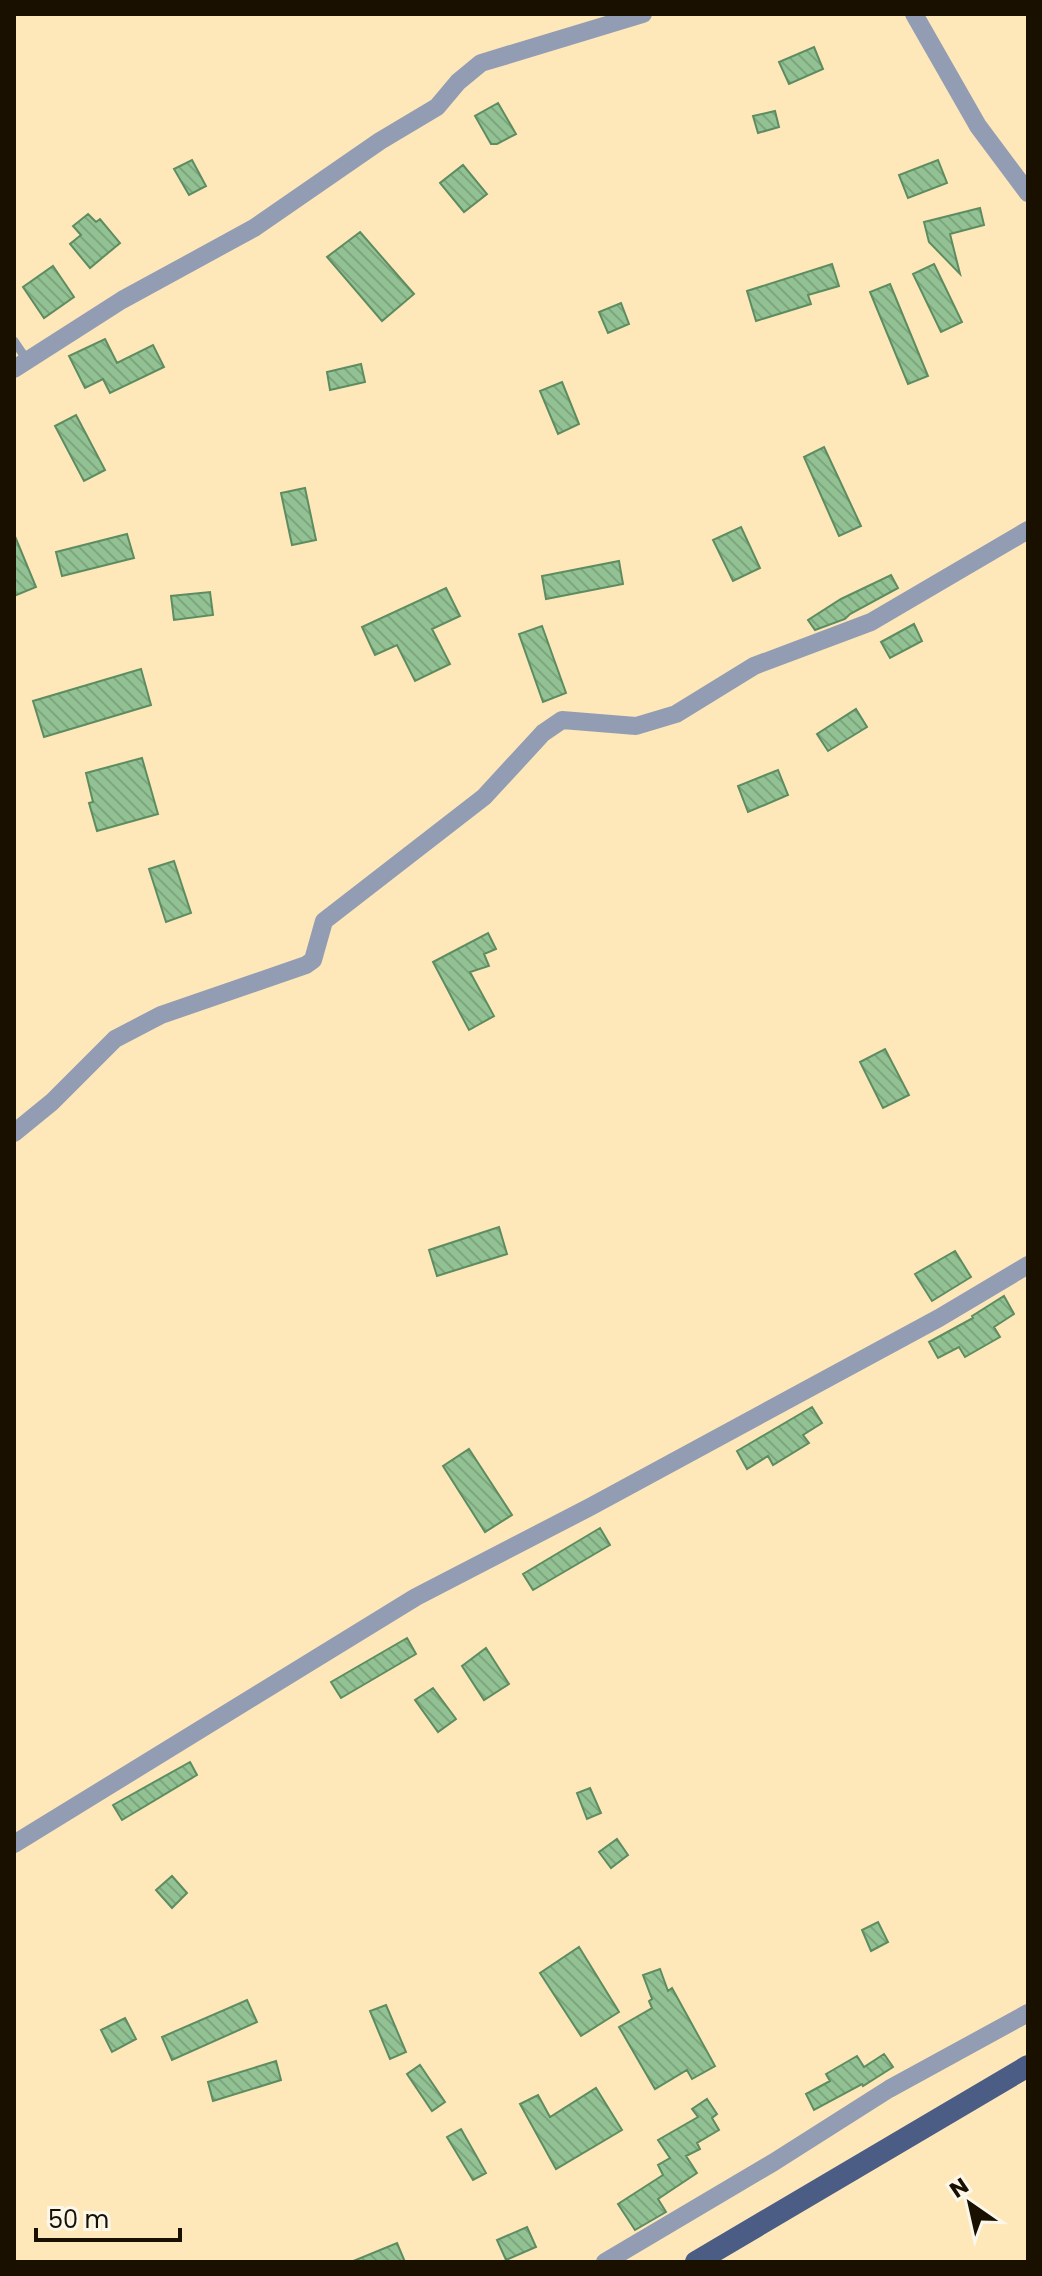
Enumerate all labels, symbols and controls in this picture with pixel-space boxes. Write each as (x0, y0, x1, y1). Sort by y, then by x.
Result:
north arrow (930, 2164, 1010, 2244)
text: N (944, 2170, 975, 2205)
scale bar (36, 2192, 180, 2242)
text: 50 m (48, 2203, 109, 2236)

